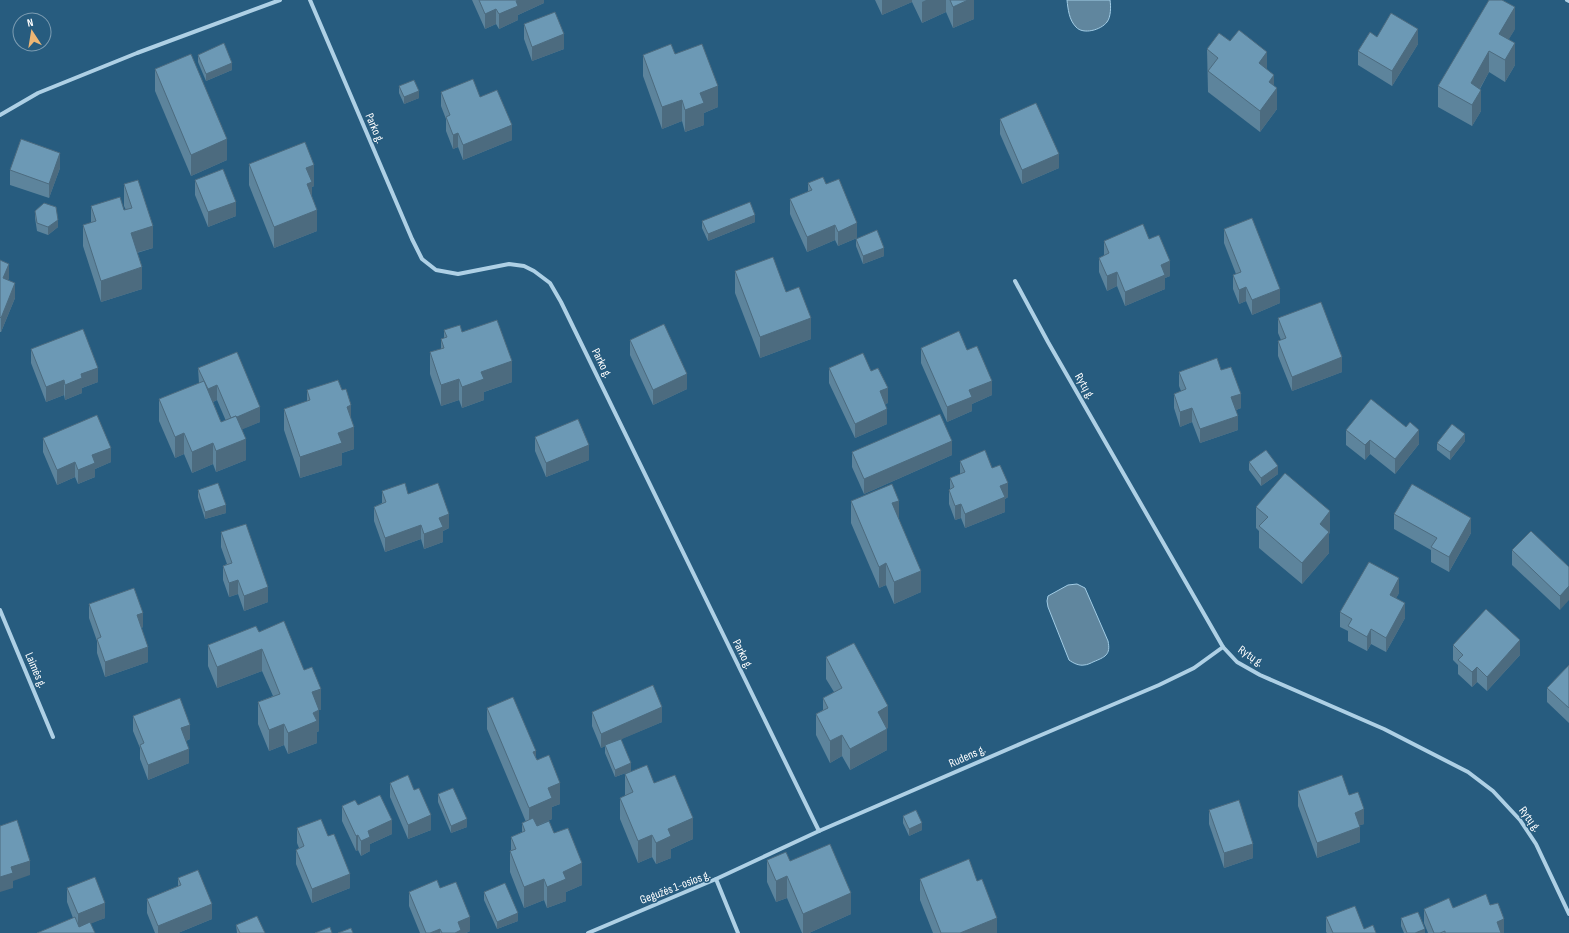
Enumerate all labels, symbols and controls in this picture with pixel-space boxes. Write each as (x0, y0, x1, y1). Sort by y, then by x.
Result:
north arrow (12, 12, 52, 52)
text: N (26, 16, 34, 30)
street label: Parko g. (362, 111, 388, 146)
street label: Parko g. (588, 346, 615, 381)
street label: Rytų g. (1071, 370, 1098, 402)
street label: Parko g. (729, 637, 756, 672)
street label: Rytų g. (1235, 642, 1266, 670)
street label: Laimės g. (21, 650, 50, 690)
street label: Rudens g. (946, 742, 988, 771)
street label: Rytų g. (1515, 804, 1544, 835)
street label: Gegužės 1-osios g. (638, 867, 713, 908)

